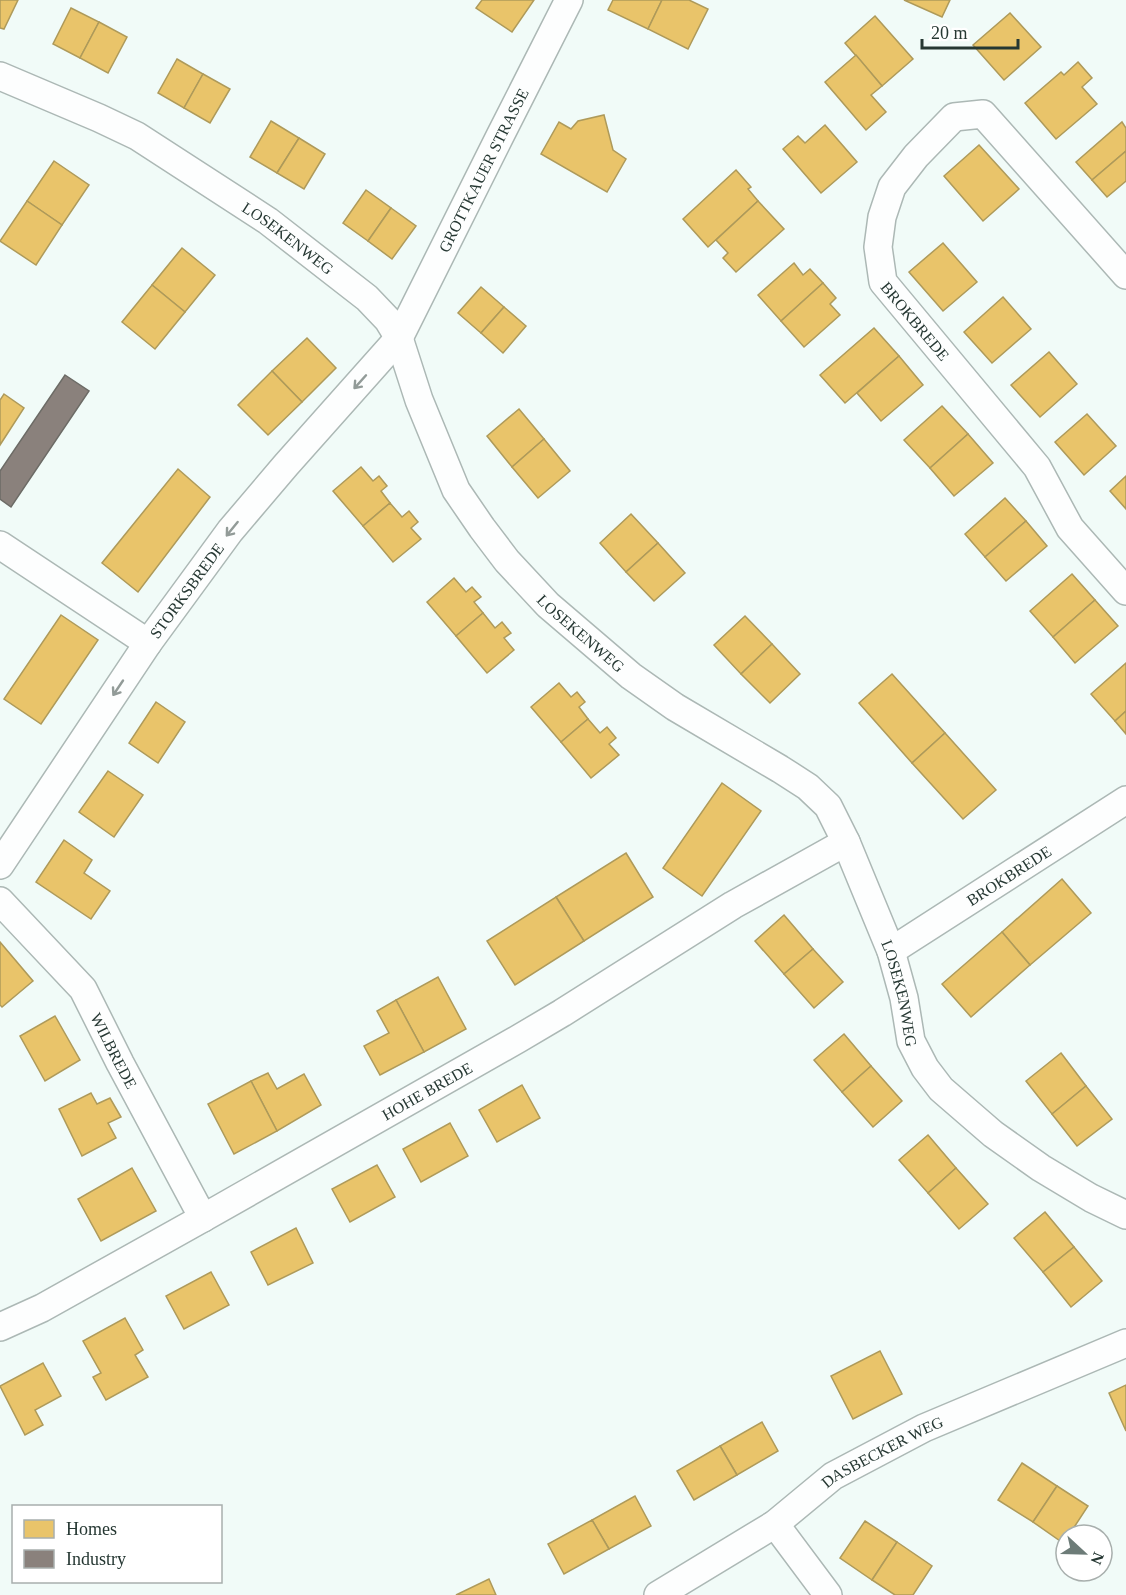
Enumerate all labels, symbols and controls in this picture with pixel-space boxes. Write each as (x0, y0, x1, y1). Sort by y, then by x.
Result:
scale bar (922, 12, 1018, 50)
text: 20 m (931, 23, 968, 43)
street label: GROTTKAUER STRASSE (435, 85, 531, 255)
street label: LOSEKENWEG (240, 198, 337, 278)
street label: BROKBREDE (878, 278, 953, 364)
one-way arrow (353, 374, 367, 389)
one-way arrow (226, 521, 239, 537)
street label: STORKSBREDE (146, 540, 227, 641)
street label: LOSEKENWEG (534, 591, 628, 675)
one-way arrow (112, 679, 124, 695)
street label: BROKBREDE (963, 842, 1054, 909)
street label: LOSEKENWEG (879, 937, 920, 1048)
street label: WILBREDE (88, 1010, 141, 1091)
street label: HOHE BREDE (379, 1058, 475, 1123)
street label: DASBECKER WEG (818, 1412, 946, 1491)
legend (12, 1505, 222, 1583)
text: Homes (66, 1519, 117, 1539)
north arrow (1054, 1523, 1114, 1583)
text: Industry (66, 1549, 126, 1569)
text: N (1087, 1550, 1107, 1567)

